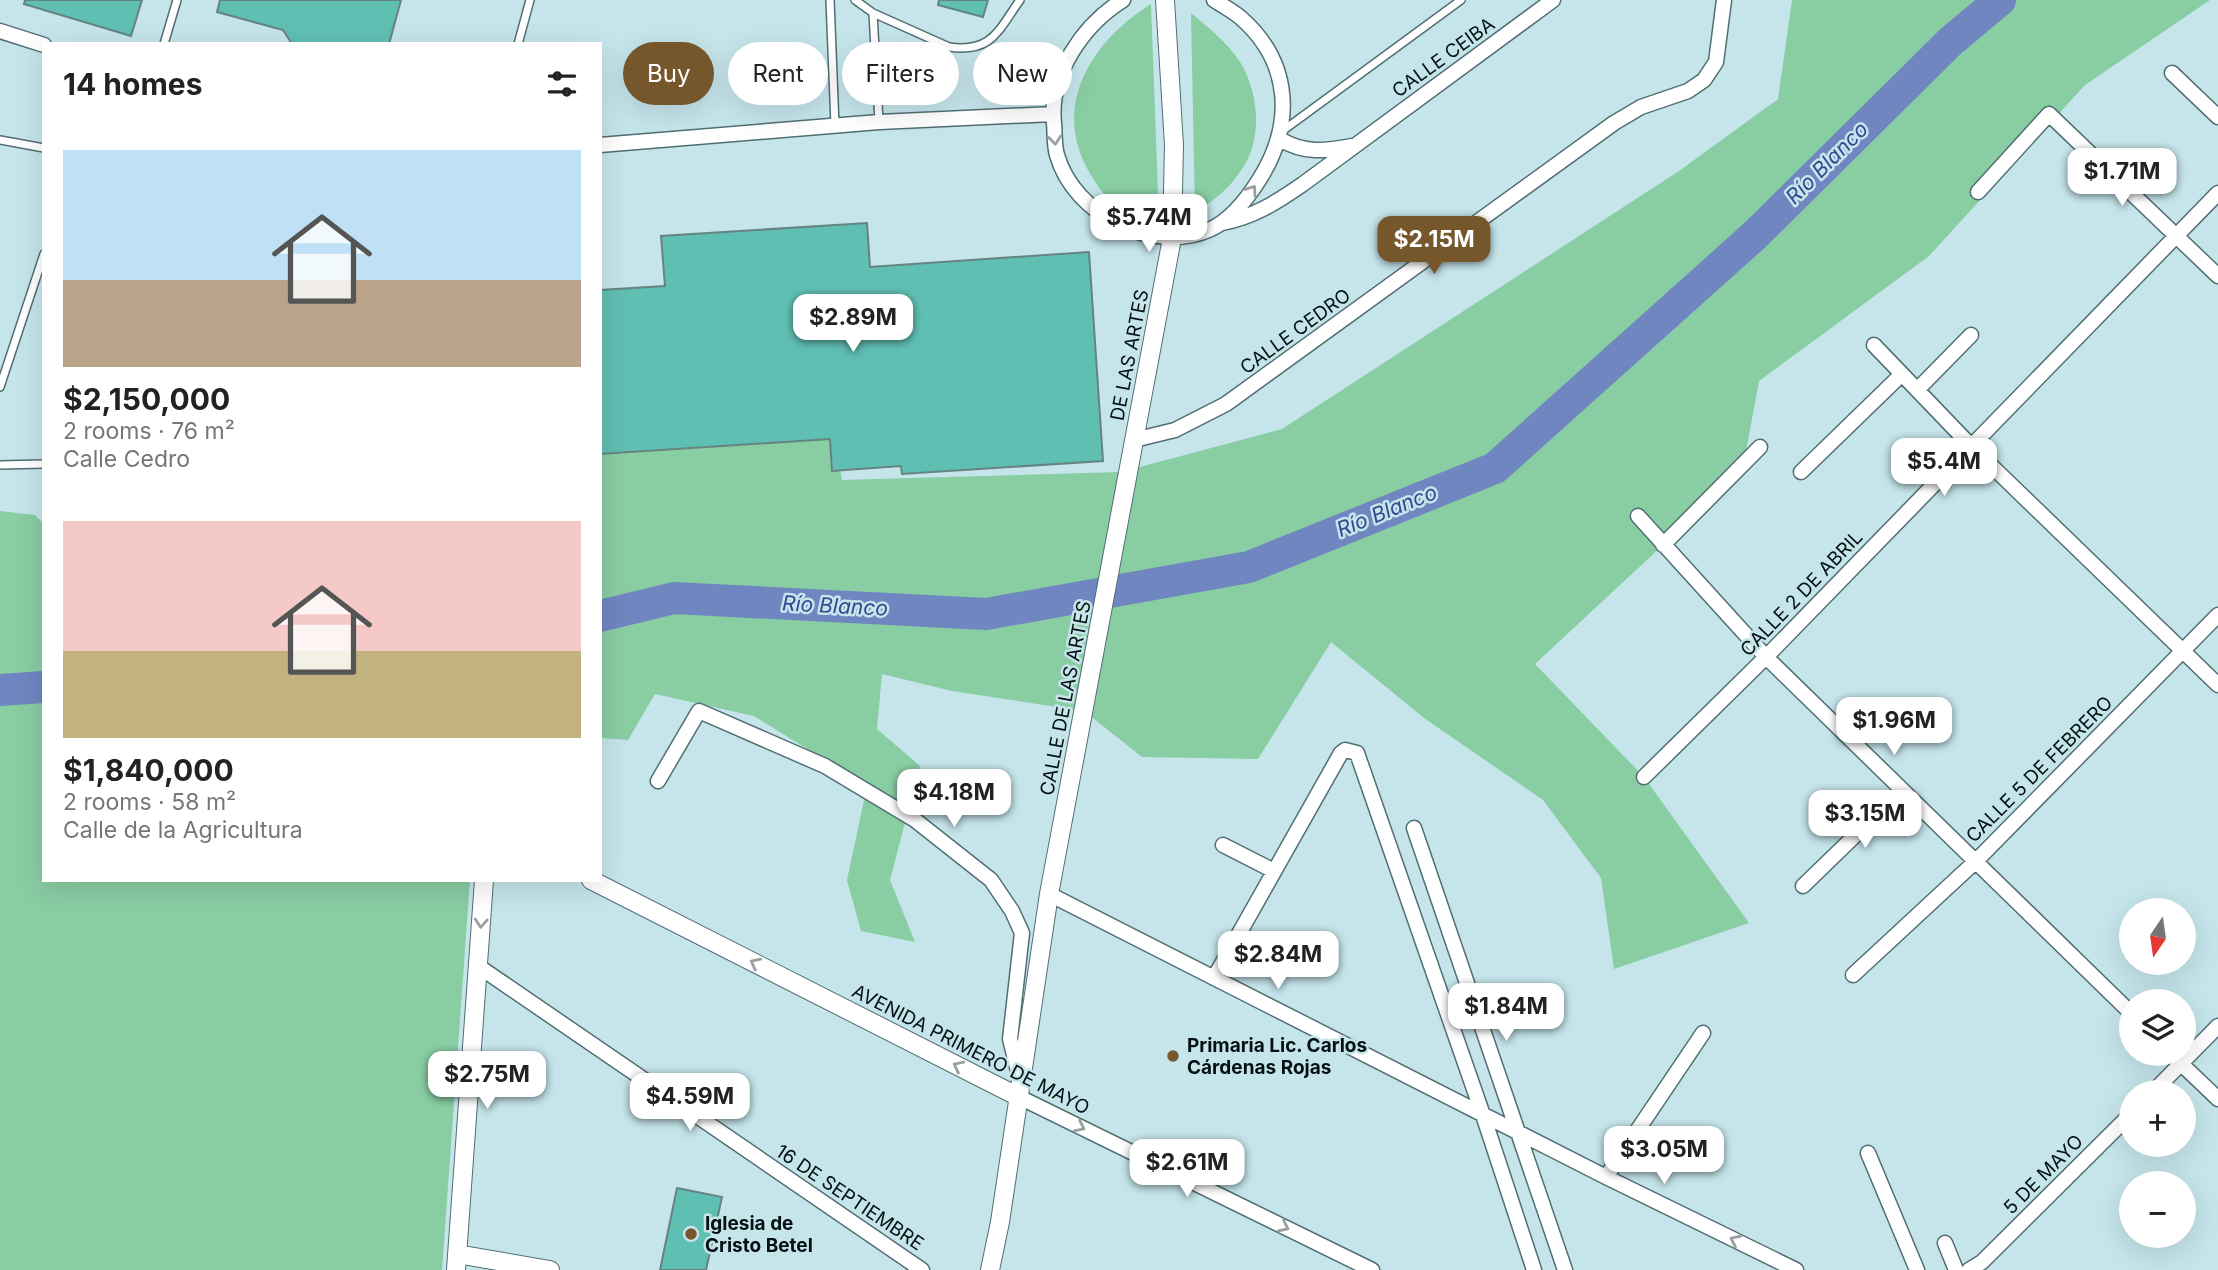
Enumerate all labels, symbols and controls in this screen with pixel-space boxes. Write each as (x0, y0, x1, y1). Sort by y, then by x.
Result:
street label: CALLE CEIBA (1388, 13, 1499, 102)
chip: Buy (623, 42, 714, 105)
chip: Rent (728, 42, 828, 105)
chip: Filters (842, 42, 959, 105)
chip: New (973, 42, 1072, 105)
icon: filters (543, 65, 581, 103)
text: 14 homes (63, 66, 202, 102)
water label: Río Blanco (1780, 116, 1873, 209)
one-way arrow (1048, 135, 1063, 146)
pin: $1.71M (2065, 148, 2179, 208)
text: $1.71M (2084, 157, 2160, 185)
one-way arrow (1244, 185, 1256, 198)
pin: $5.74M (1092, 194, 1206, 254)
icon: home (259, 196, 385, 322)
text: $5.74M (1106, 203, 1192, 231)
pin: $2.15M (1377, 216, 1491, 276)
text: $2.15M (1393, 225, 1475, 253)
street label: CALLE CEDRO (1236, 284, 1355, 379)
street label: DE LAS ARTES (1106, 288, 1153, 423)
pin: $2.89M (796, 294, 910, 354)
text: $2.89M (809, 303, 897, 331)
text: $2,150,000 (63, 381, 230, 417)
text: 2 rooms · 76 m² (63, 417, 235, 445)
pin: $5.4M (1895, 438, 1993, 498)
text: Calle Cedro (63, 445, 190, 473)
text: $5.4M (1907, 447, 1981, 475)
water label: Río Blanco (1333, 479, 1441, 542)
street label: CALLE 2 DE ABRIL (1735, 526, 1867, 661)
icon: home (259, 567, 385, 693)
water label: Río Blanco (782, 590, 889, 621)
street label: CALLE DE LAS ARTES (1035, 599, 1096, 797)
street label: CALLE 5 DE FEBRERO (1961, 691, 2117, 847)
pin: $1.96M (1837, 698, 1951, 757)
text: $1.96M (1852, 706, 1936, 734)
text: $1,840,000 (63, 752, 234, 788)
pin: $4.18M (897, 770, 1011, 829)
text: $4.18M (913, 778, 995, 806)
text: 2 rooms · 58 m² (63, 788, 236, 816)
pin: $3.15M (1808, 790, 1922, 850)
text: $3.15M (1824, 799, 1906, 827)
text: Calle de la Agricultura (63, 816, 303, 844)
north arrow (2119, 898, 2196, 975)
map controls (2119, 898, 2196, 1248)
one-way arrow (474, 918, 489, 929)
pin: $2.84M (1221, 932, 1335, 991)
text: $2.84M (1234, 940, 1322, 968)
one-way arrow (750, 958, 762, 972)
street label: AVENIDA PRIMERO DE MAYO (848, 979, 1093, 1120)
pin: $1.84M (1449, 984, 1563, 1043)
button: layers (2119, 989, 2196, 1066)
text: $1.84M (1464, 992, 1548, 1020)
place label: Primaria Lic. Carlos Cárdenas Rojas (1187, 1034, 1367, 1079)
marker: Primaria Lic. Carlos Cárdenas Rojas (1165, 1048, 1181, 1064)
pin: $2.75M (430, 1052, 544, 1111)
text: $2.75M (444, 1060, 530, 1088)
one-way arrow (953, 1061, 965, 1075)
pin: $4.59M (633, 1074, 747, 1133)
button: + (2119, 1080, 2196, 1157)
text: $4.59M (646, 1082, 734, 1110)
one-way arrow (1073, 1119, 1085, 1133)
pin: $3.05M (1607, 1126, 1721, 1186)
street label: 5 DE MAYO (1999, 1130, 2088, 1219)
text: $3.05M (1620, 1135, 1708, 1163)
street label: 16 DE SEPTIEMBRE (772, 1139, 928, 1255)
pin: $2.61M (1130, 1140, 1244, 1199)
text: $2.61M (1146, 1148, 1228, 1176)
button: − (2119, 1171, 2196, 1248)
place label: Iglesia de Cristo Betel (705, 1212, 813, 1257)
one-way arrow (1277, 1219, 1289, 1233)
marker: Iglesia de Cristo Betel (683, 1226, 699, 1242)
one-way arrow (1730, 1234, 1742, 1248)

